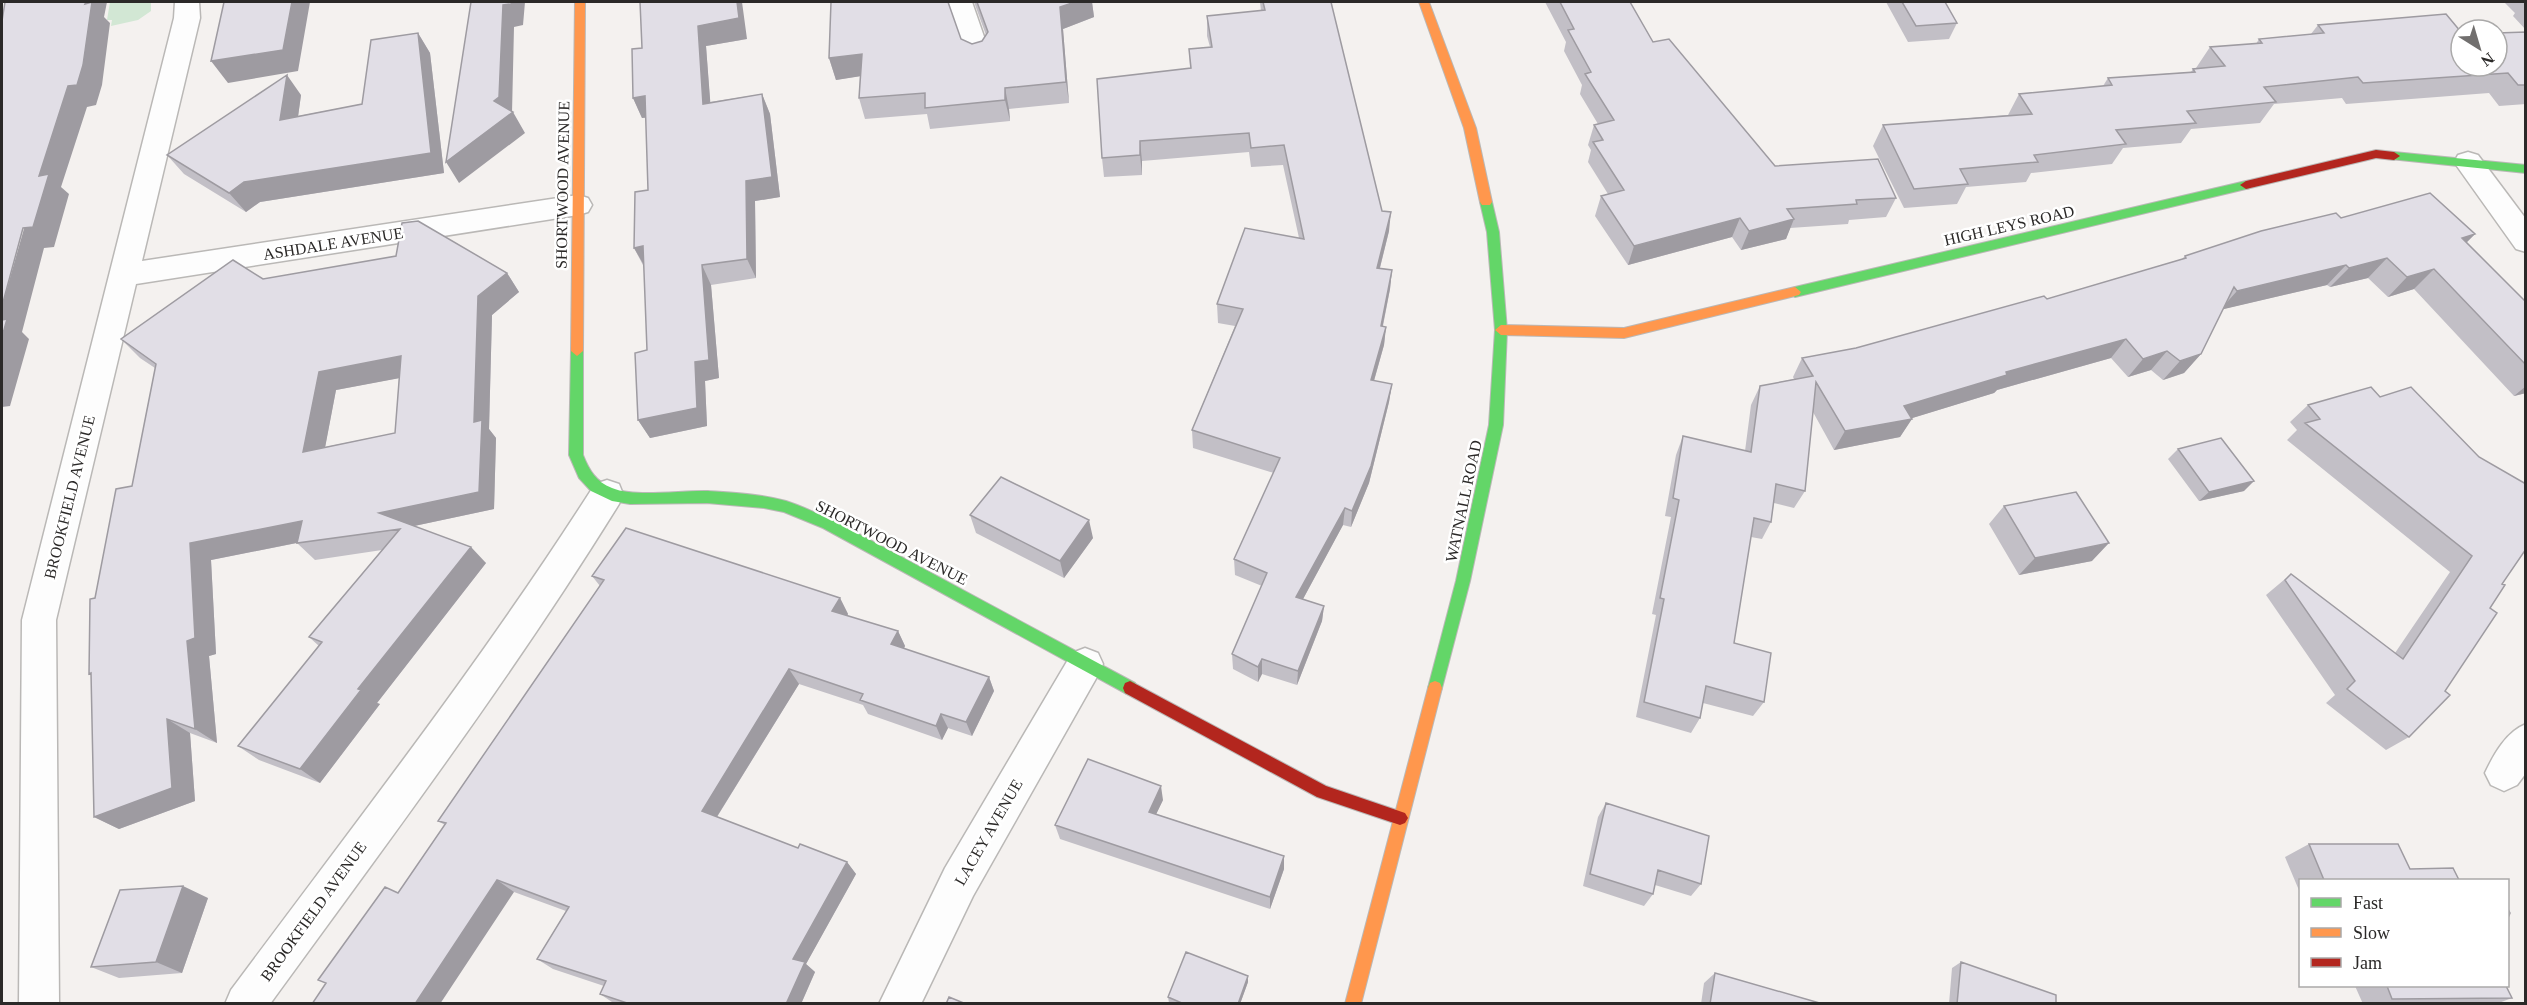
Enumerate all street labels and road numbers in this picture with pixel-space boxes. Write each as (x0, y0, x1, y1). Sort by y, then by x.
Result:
street label: SHORTWOOD AVENUE (553, 101, 572, 269)
street label: HIGH LEYS ROAD (1942, 202, 2076, 249)
street label: ASHDALE AVENUE (262, 224, 404, 263)
street label: BROOKFIELD AVENUE (41, 413, 98, 581)
street label: WATNALL ROAD (1442, 439, 1485, 564)
street label: SHORTWOOD AVENUE (813, 497, 971, 588)
street label: LACEY AVENUE (951, 776, 1026, 888)
street label: BROOKFIELD AVENUE (257, 838, 370, 984)

